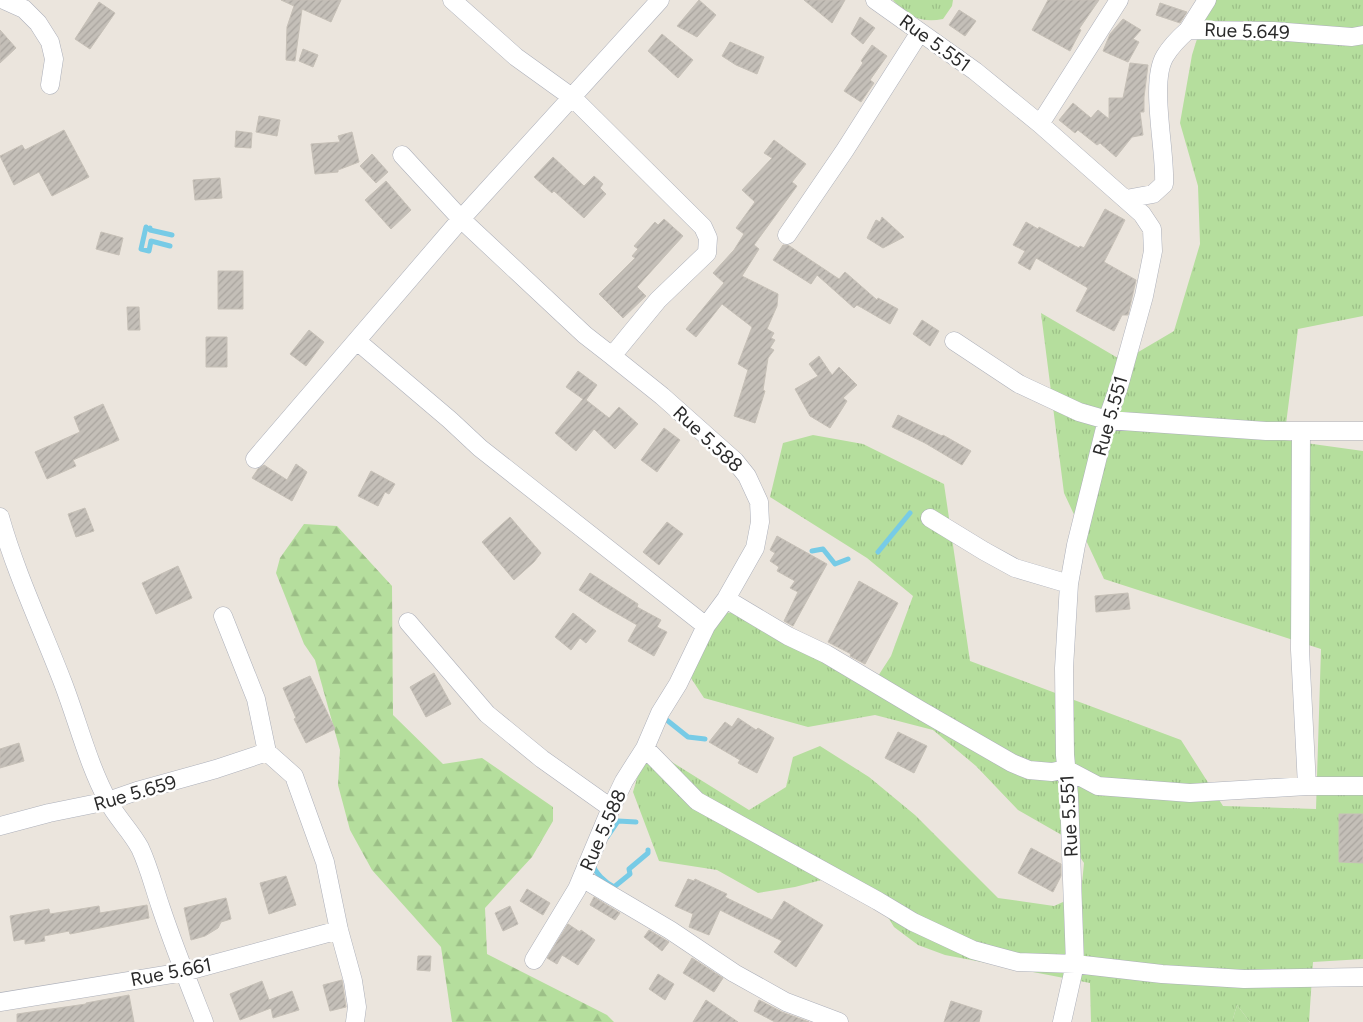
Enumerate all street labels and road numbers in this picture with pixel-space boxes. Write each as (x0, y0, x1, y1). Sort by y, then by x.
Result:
street label: Rue 5.551 (895, 10, 975, 76)
street label: Rue 5.649 (1204, 18, 1290, 44)
street label: Rue 5.551 (1088, 373, 1132, 459)
street label: Rue 5.588 (668, 401, 748, 477)
street label: Rue 5.659 (91, 770, 179, 816)
street label: Rue 5.551 (1055, 774, 1083, 858)
street label: Rue 5.588 (575, 786, 631, 874)
street label: Rue 5.661 (129, 953, 213, 991)

